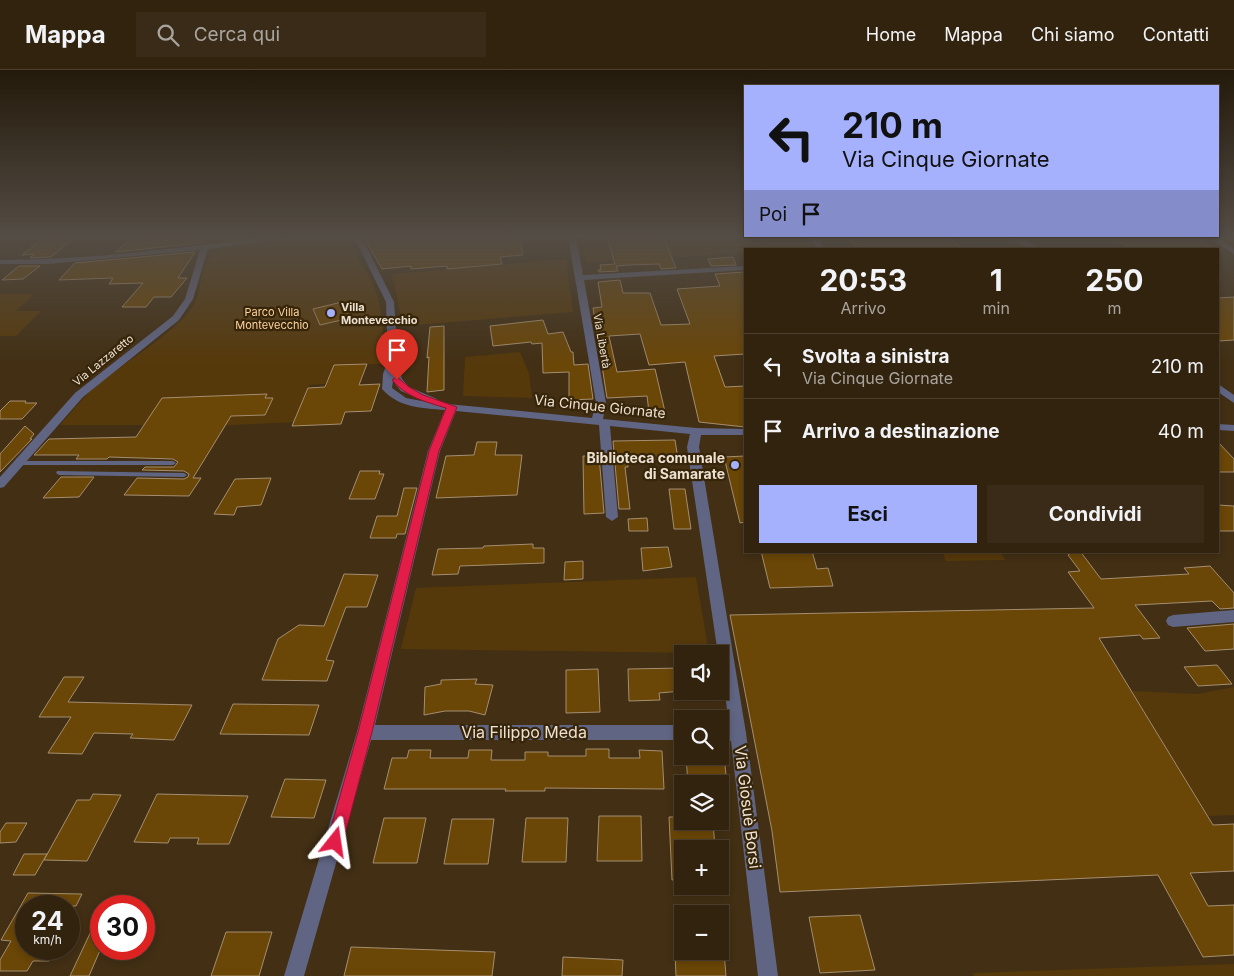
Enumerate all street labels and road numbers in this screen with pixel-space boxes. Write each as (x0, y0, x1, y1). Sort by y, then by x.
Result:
street label: Via Libertà (590, 312, 614, 370)
street label: Via Lazzaretto (70, 331, 136, 389)
street label: Via Cinque Giornate (533, 391, 667, 421)
street label: Via Filippo Meda (461, 722, 587, 742)
street label: Via Giosuè Borsi (731, 744, 765, 870)

